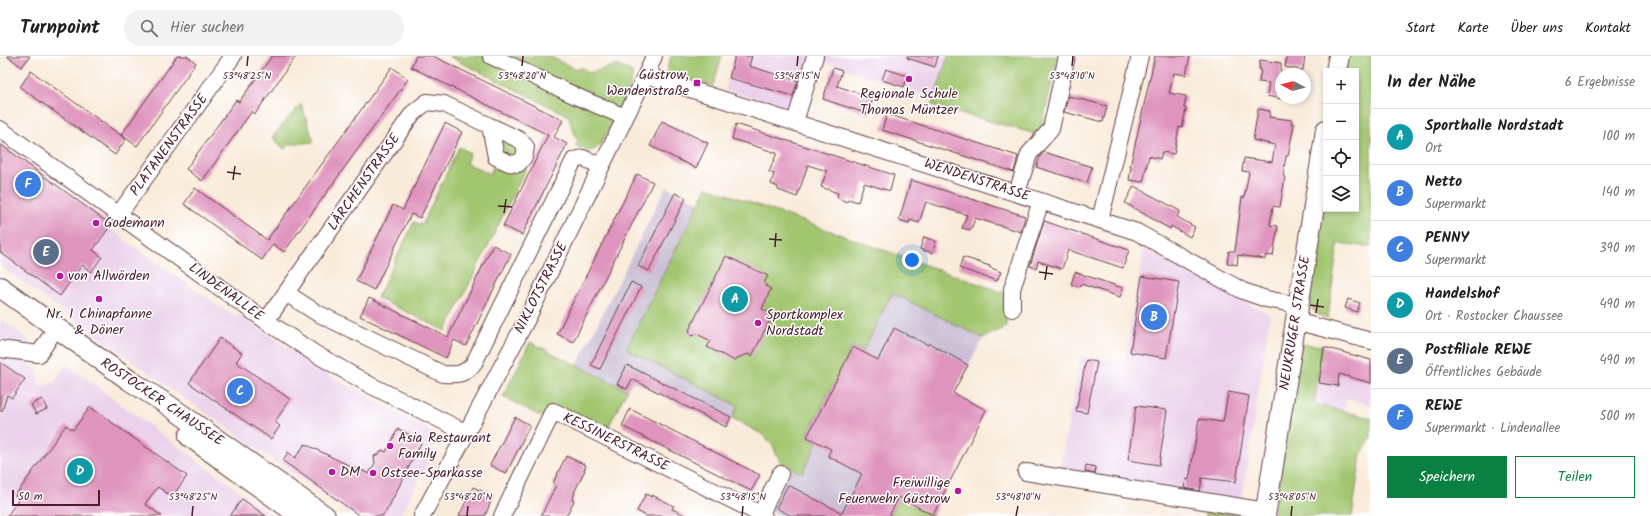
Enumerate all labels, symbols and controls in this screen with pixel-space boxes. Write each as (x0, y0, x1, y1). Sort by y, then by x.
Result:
search box (124, 10, 404, 46)
text: Turnpoint (20, 13, 100, 43)
text: Hier suchen (170, 16, 244, 40)
icon: search (138, 17, 160, 39)
text: Start (1406, 17, 1435, 39)
text: Karte (1457, 17, 1489, 39)
text: Über uns (1511, 17, 1563, 39)
text: Kontakt (1585, 17, 1631, 39)
place label: Güstrow, Wendenstraße (606, 64, 690, 102)
text: 53°48'25"N (223, 68, 272, 84)
text: 53°48'20"N (498, 68, 546, 84)
text: 53°48'15"N (774, 68, 820, 84)
text: 53°48'10"N (1049, 68, 1095, 84)
north arrow (1275, 68, 1311, 104)
map controls (1323, 68, 1359, 212)
button: + (1323, 68, 1359, 104)
text: In der Nähe (1387, 69, 1476, 96)
text: 6 Ergebnisse (1565, 72, 1635, 93)
marker: Regionale Schule Thomas Müntzer (904, 74, 914, 84)
marker: Güstrow, Wendenstraße (692, 78, 702, 88)
place label: Regionale Schule Thomas Müntzer (860, 83, 960, 121)
street label: PLATANENSTRASSE (124, 89, 214, 201)
button: − (1323, 104, 1359, 140)
text: Sporthalle Nordstadt (1425, 114, 1564, 138)
text: A (1396, 126, 1404, 147)
text: 100 m (1602, 126, 1635, 147)
street label: LÄRCHENSTRASSE (322, 128, 406, 235)
text: Ort (1425, 138, 1442, 159)
button: locate (1323, 140, 1359, 176)
street label: WENDENSTRASSE (921, 153, 1033, 208)
pin: F (15, 169, 41, 199)
text: Netto (1425, 170, 1462, 194)
button: layers (1323, 176, 1359, 212)
text: B (1396, 182, 1404, 203)
text: 140 m (1602, 182, 1635, 203)
text: Supermarkt (1425, 194, 1486, 215)
place label: Godemann (104, 212, 165, 234)
marker: Godemann (91, 218, 101, 228)
text: PENNY (1425, 226, 1469, 250)
pin: E (33, 237, 59, 267)
street label: NIKLOTSTRASSE (508, 238, 574, 338)
text: C (1396, 238, 1404, 259)
text: 390 m (1599, 238, 1635, 259)
your location (902, 250, 922, 270)
text: Supermarkt (1425, 250, 1486, 271)
street label: NEUKRUGER STRASSE (1273, 253, 1317, 392)
street label: LINDENALLEE (184, 257, 269, 327)
place label: von Allwörden (68, 265, 150, 287)
marker: von Allwörden (55, 271, 65, 281)
text: Handelshof (1425, 282, 1499, 306)
pin: A (722, 284, 748, 314)
marker: Nr. 1 Chinapfanne & Döner (94, 294, 104, 304)
text: D (1396, 294, 1404, 315)
text: 490 m (1599, 294, 1635, 315)
pin: B (1141, 302, 1167, 332)
place label: Nr. 1 Chinapfanne & Döner (46, 303, 153, 341)
place label: Sportkomplex Nordstadt (766, 304, 844, 342)
text: Ort · Rostocker Chaussee (1425, 306, 1563, 327)
marker: Sportkomplex Nordstadt (753, 318, 763, 328)
text: Postfiliale REWE (1425, 338, 1532, 362)
text: E (1396, 350, 1404, 371)
text: 490 m (1599, 350, 1635, 371)
street label: ROSTOCKER CHAUSSEE (96, 352, 229, 452)
text: Öffentliches Gebäude (1425, 362, 1542, 383)
pin: C (227, 376, 253, 406)
text: REWE (1425, 394, 1462, 418)
text: F (1396, 406, 1404, 427)
text: 500 m (1599, 406, 1635, 427)
street label: KESSINERSTRASSE (559, 407, 674, 478)
text: Supermarkt · Lindenallee (1425, 418, 1560, 439)
place label: Asia Restaurant Family (398, 427, 492, 465)
marker: Asia Restaurant Family (385, 441, 395, 451)
pin: D (67, 456, 93, 486)
button: Speichern (1387, 456, 1507, 498)
button: Teilen (1515, 456, 1635, 498)
place label: DM (340, 461, 360, 483)
place label: Ostsee-Sparkasse (381, 462, 483, 484)
marker: DM (327, 467, 337, 477)
marker: Ostsee-Sparkasse (368, 468, 378, 478)
place label: Freiwillige Feuerwehr Güstrow (838, 472, 951, 510)
marker: Freiwillige Feuerwehr Güstrow (953, 486, 963, 496)
scale bar (12, 488, 100, 507)
text: 50 m (18, 488, 43, 506)
text: 53°48'25"N (169, 489, 218, 505)
text: 53°48'20"N (444, 489, 492, 505)
text: 53°48'15"N (720, 489, 766, 505)
text: 53°48'10"N (995, 489, 1041, 505)
text: 53°48'05"N (1268, 489, 1316, 505)

